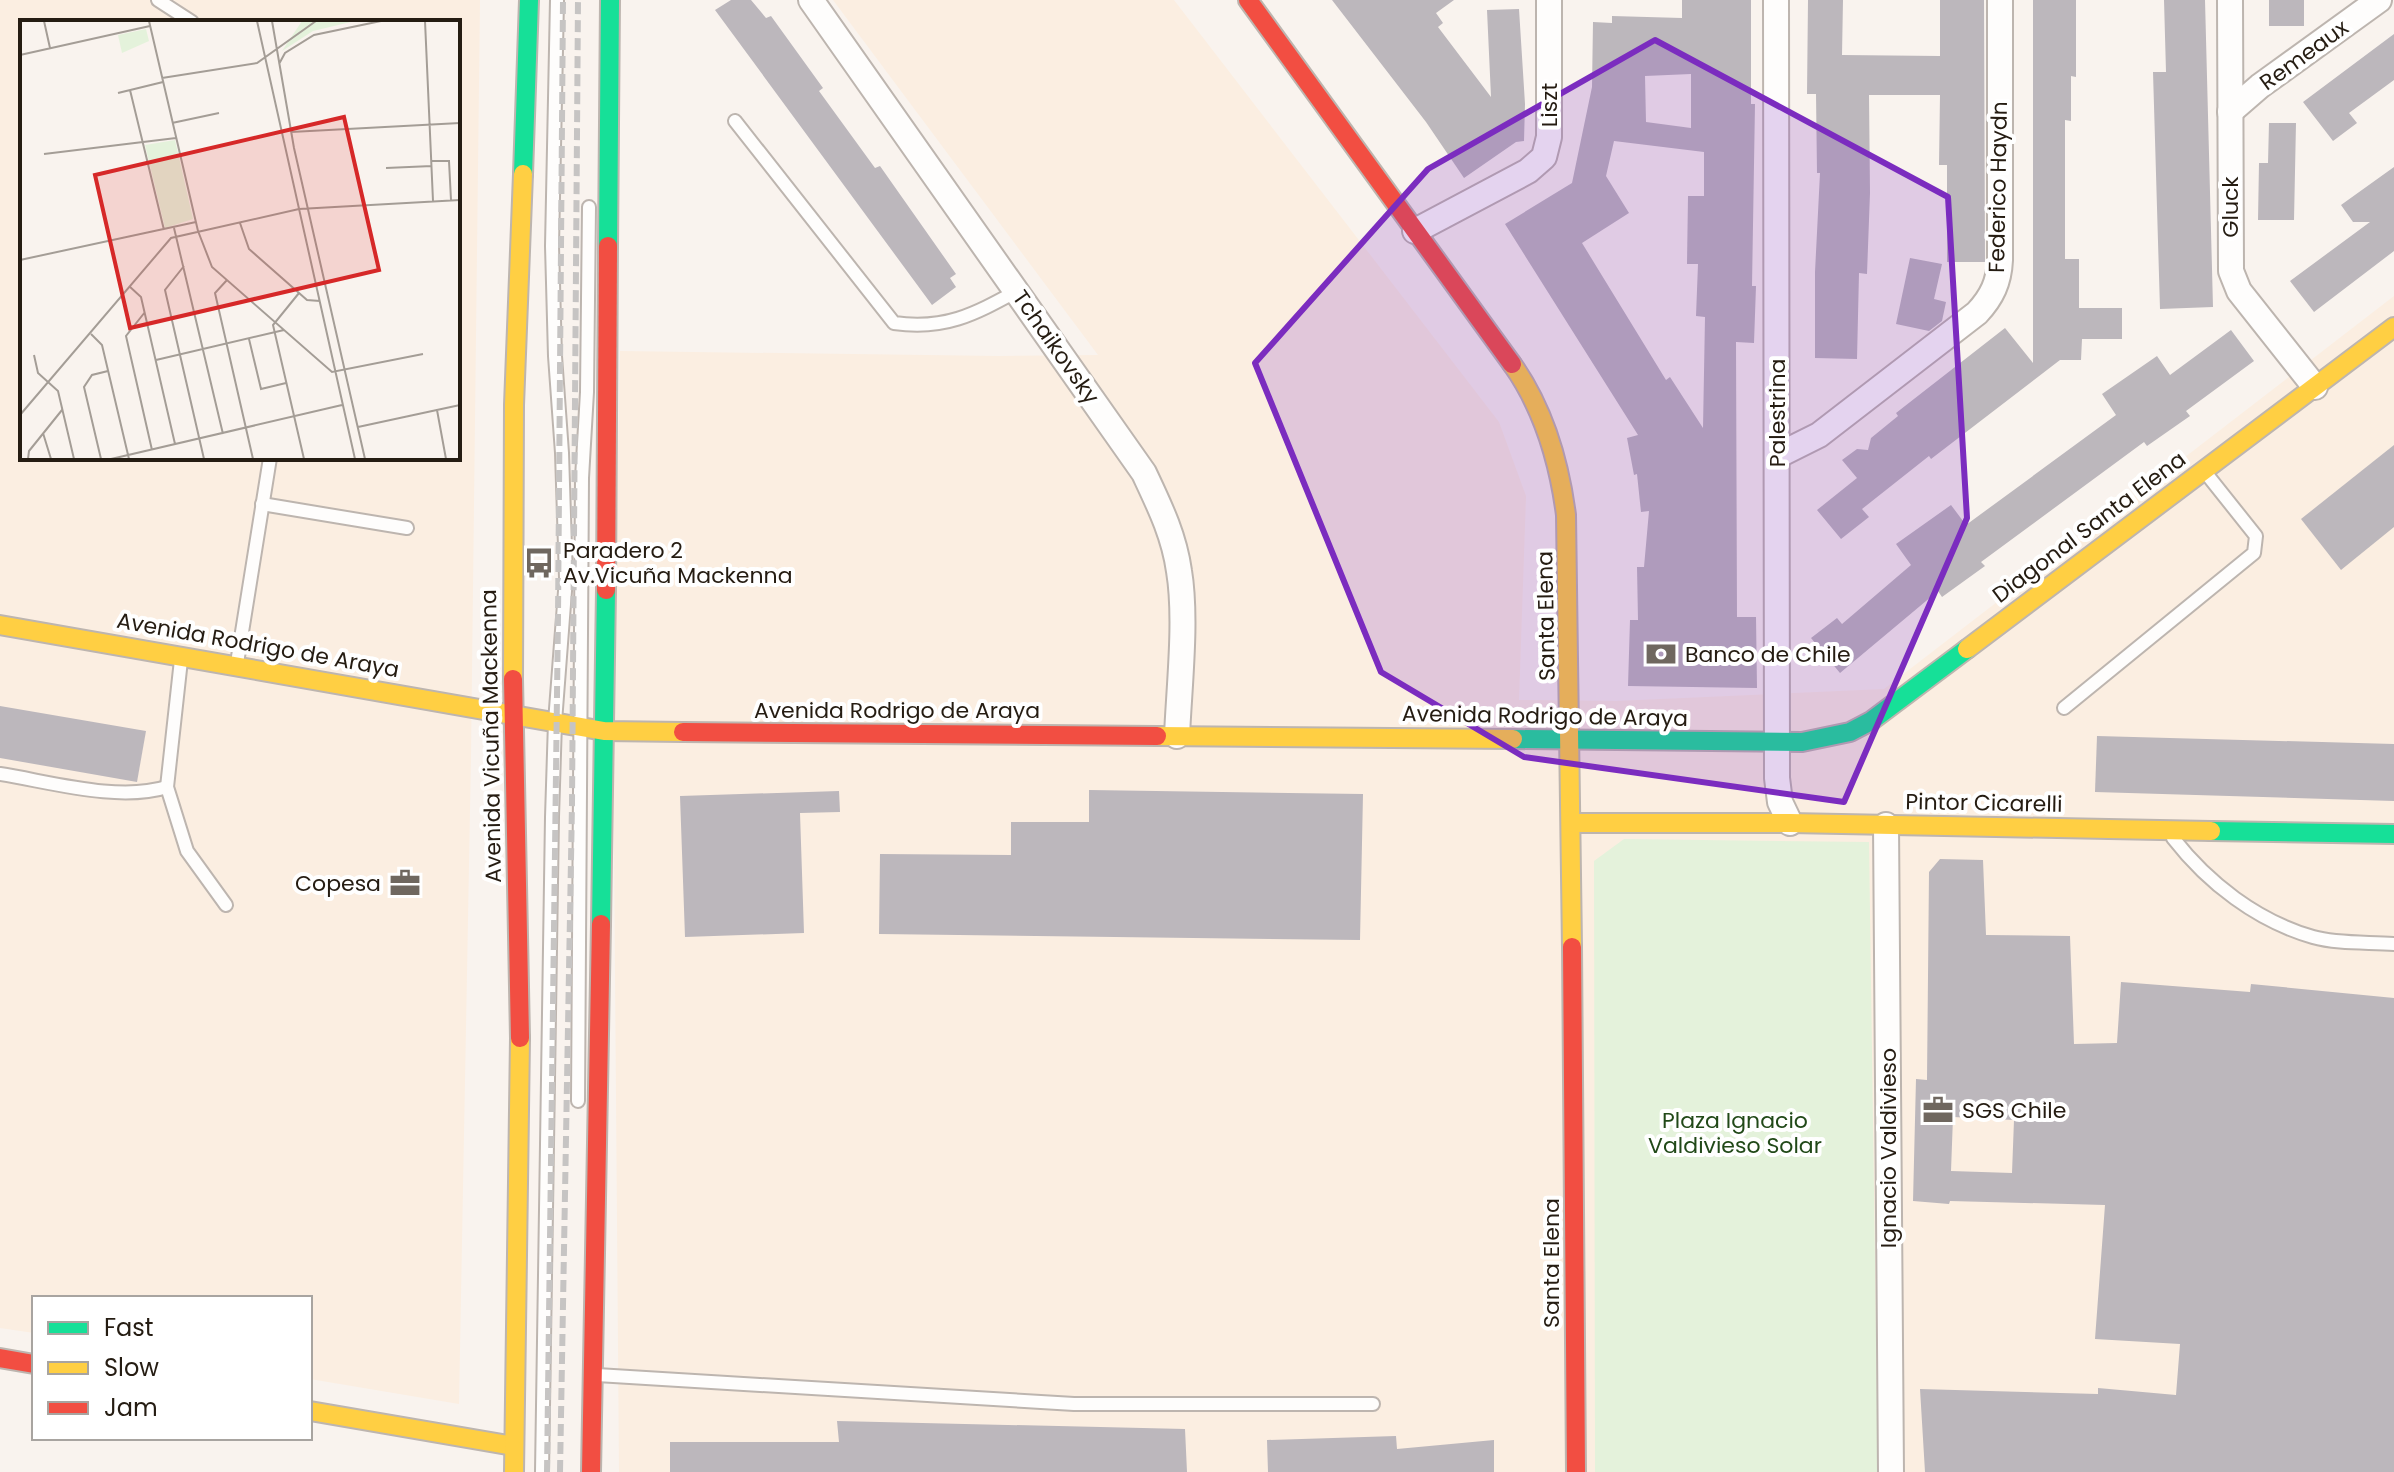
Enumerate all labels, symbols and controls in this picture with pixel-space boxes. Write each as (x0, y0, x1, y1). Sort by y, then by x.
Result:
street label: Remeaux (2253, 12, 2355, 98)
inset map (20, 20, 460, 460)
street label: Liszt (1534, 83, 1565, 127)
street label: Federico Haydn (1981, 101, 2015, 273)
street label: Gluck (2215, 176, 2246, 238)
street label: Tchaikovsky (1005, 284, 1107, 411)
street label: Palestrina (1762, 359, 1793, 467)
street label: Diagonal Santa Elena (1986, 444, 2192, 610)
place label: Paradero 2 Av.Vicuña Mackenna (563, 535, 793, 591)
bus stop icon: Paradero 2 Av.Vicuña Mackenna (522, 546, 556, 580)
street label: Santa Elena (1529, 551, 1563, 681)
street label: Avenida Vicuña Mackenna (473, 589, 509, 883)
street label: Avenida Rodrigo de Araya (114, 605, 402, 685)
bank icon: Banco de Chile (1644, 637, 1678, 671)
place label: Banco de Chile (1685, 639, 1851, 670)
street label: Avenida Rodrigo de Araya (754, 695, 1040, 726)
street label: Avenida Rodrigo de Araya (1402, 698, 1688, 734)
street label: Pintor Cicarelli (1905, 786, 2063, 820)
office icon: Copesa (388, 866, 422, 900)
place label: Copesa (295, 868, 381, 899)
street label: Ignacio Valdivieso (1873, 1048, 1904, 1248)
office icon: SGS Chile (1921, 1093, 1955, 1127)
place label: SGS Chile (1962, 1095, 2066, 1126)
park label: Plaza Ignacio Valdivieso Solar (1648, 1105, 1822, 1161)
street label: Santa Elena (1536, 1198, 1567, 1328)
legend (32, 1296, 312, 1440)
text: Fast (104, 1311, 154, 1344)
text: Slow (104, 1351, 159, 1384)
text: Jam (104, 1391, 158, 1424)

